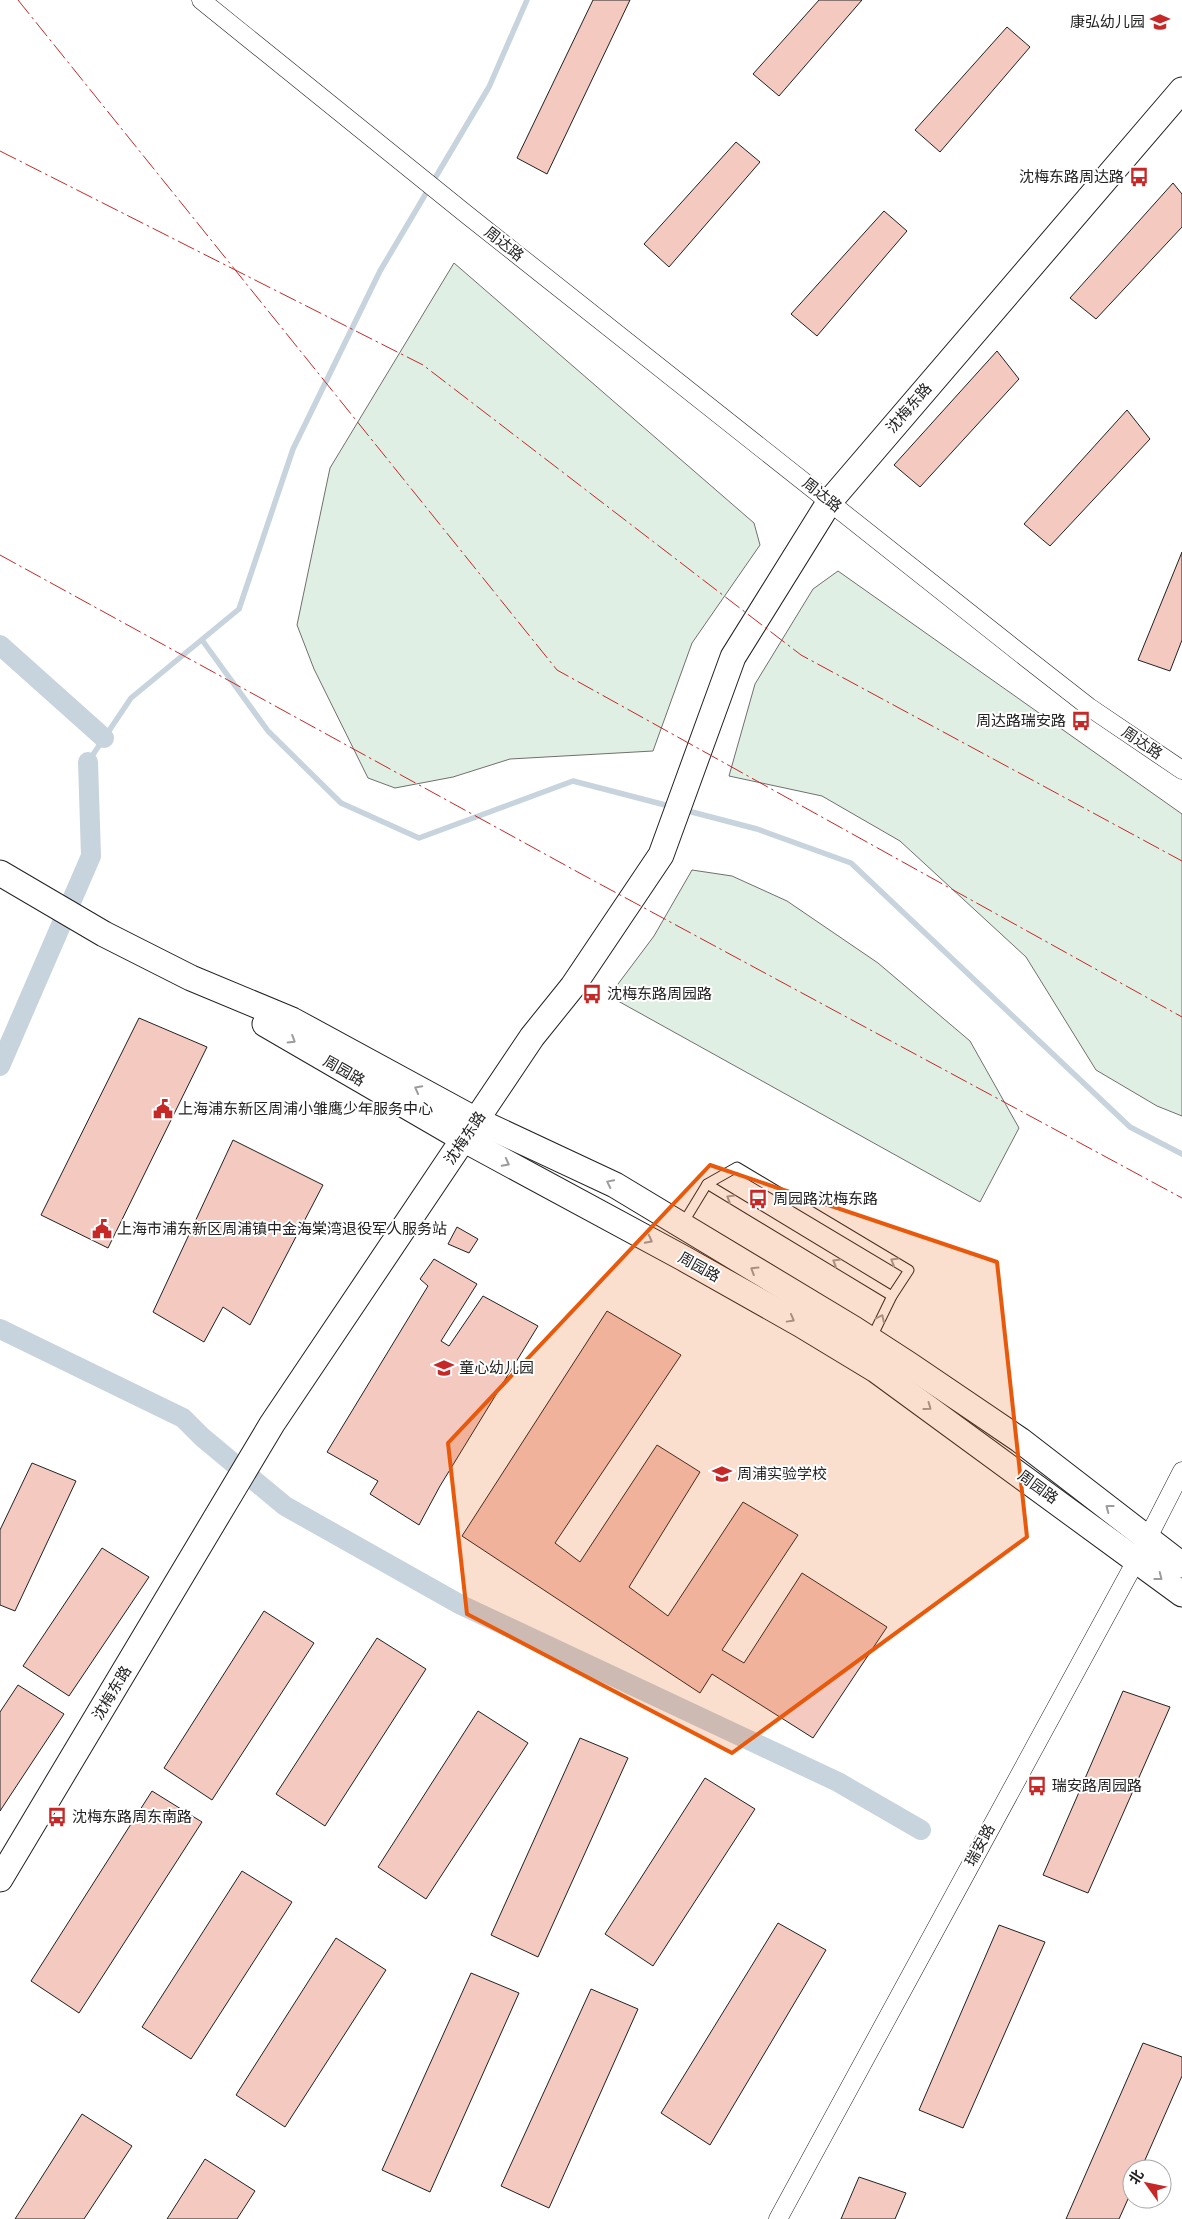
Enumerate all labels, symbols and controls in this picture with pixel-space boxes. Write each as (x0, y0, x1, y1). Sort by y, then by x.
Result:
school or university icon: 康弘幼儿园 (1149, 11, 1171, 33)
place label: 康弘幼儿园 (1070, 13, 1145, 30)
bus stop icon: 沈梅东路周达路 (1128, 166, 1150, 188)
place label: 沈梅东路周达路 (1019, 168, 1124, 185)
street label: 周达路 (481, 223, 527, 264)
street label: 沈梅东路 (883, 379, 935, 436)
street label: 周达路 (799, 474, 845, 515)
bus stop icon: 周达路瑞安路 (1070, 710, 1092, 732)
place label: 周达路瑞安路 (976, 712, 1066, 729)
street label: 周达路 (1119, 723, 1166, 762)
bus stop icon: 沈梅东路周园路 (581, 983, 603, 1005)
place label: 沈梅东路周园路 (607, 985, 712, 1002)
one-way arrow (286, 1034, 295, 1044)
street label: 周园路 (321, 1052, 368, 1089)
one-way arrow (414, 1085, 423, 1095)
public building icon: 上海浦东新区周浦小雏鹰少年服务中心 (152, 1098, 174, 1120)
place label: 上海浦东新区周浦小雏鹰少年服务中心 (178, 1100, 433, 1117)
street label: 沈梅东路 (441, 1108, 488, 1167)
one-way arrow (501, 1156, 510, 1166)
one-way arrow (606, 1179, 615, 1189)
bus stop icon: 周园路沈梅东路 (747, 1188, 769, 1210)
place label: 周园路沈梅东路 (773, 1190, 878, 1207)
one-way arrow (727, 1195, 736, 1205)
public building icon: 上海市浦东新区周浦镇中金海棠湾退役军人服务站 (91, 1218, 113, 1240)
place label: 上海市浦东新区周浦镇中金海棠湾退役军人服务站 (117, 1220, 447, 1237)
one-way arrow (644, 1234, 653, 1244)
street label: 周园路 (675, 1248, 723, 1285)
one-way arrow (891, 1257, 900, 1267)
one-way arrow (832, 1259, 841, 1268)
one-way arrow (750, 1266, 759, 1276)
one-way arrow (786, 1313, 795, 1323)
one-way arrow (875, 1314, 885, 1323)
school or university icon: 童心幼儿园 (433, 1357, 455, 1379)
place label: 童心幼儿园 (459, 1359, 534, 1376)
one-way arrow (922, 1401, 931, 1410)
school or university icon: 周浦实验学校 (711, 1463, 733, 1485)
place label: 周浦实验学校 (737, 1465, 827, 1482)
street label: 周园路 (1015, 1466, 1061, 1507)
one-way arrow (1105, 1505, 1115, 1514)
one-way arrow (1153, 1571, 1162, 1579)
street label: 沈梅东路 (89, 1663, 134, 1723)
bus stop icon: 瑞安路周园路 (1026, 1775, 1048, 1797)
place label: 瑞安路周园路 (1052, 1777, 1142, 1794)
bus stop icon: 沈梅东路周东南路 (46, 1806, 68, 1828)
place label: 沈梅东路周东南路 (72, 1808, 192, 1825)
street label: 瑞安路 (961, 1821, 998, 1869)
north arrow (1122, 2159, 1172, 2209)
text: 北 (1126, 2167, 1147, 2187)

